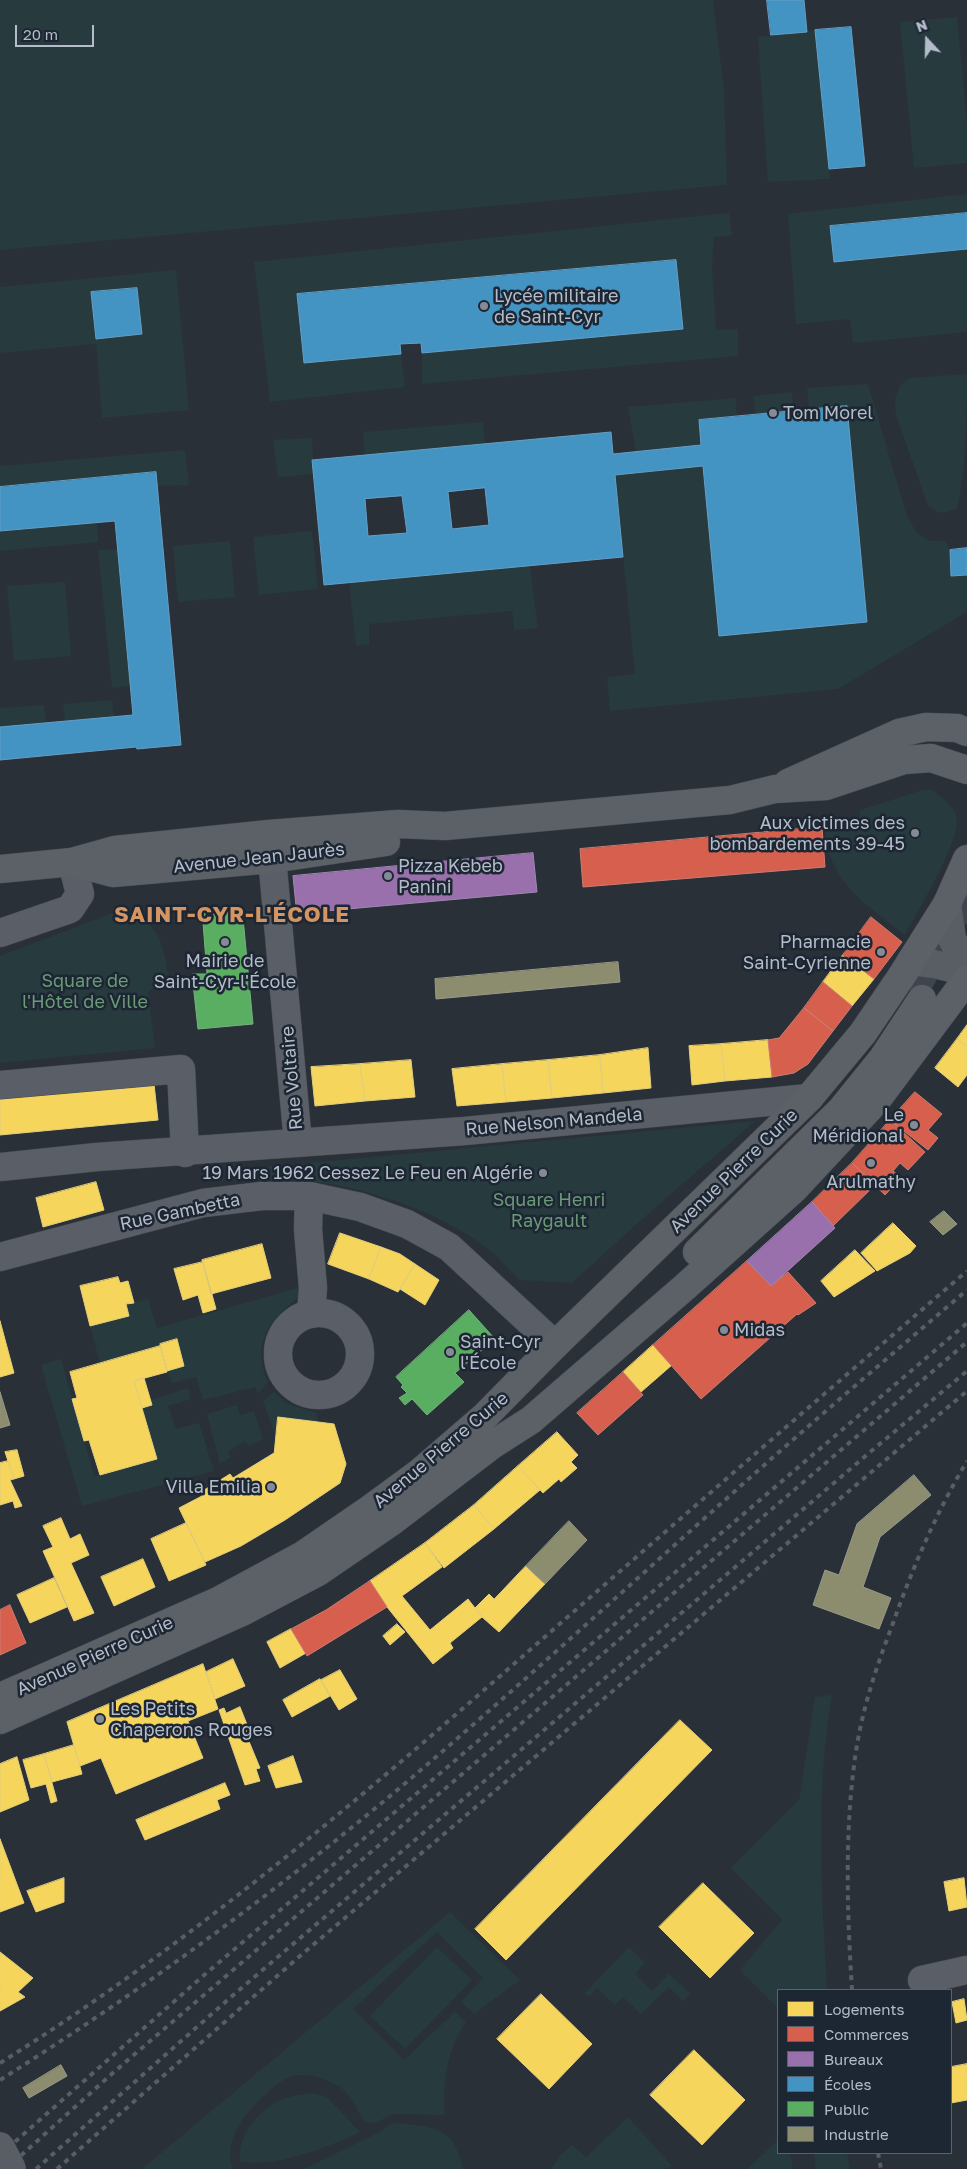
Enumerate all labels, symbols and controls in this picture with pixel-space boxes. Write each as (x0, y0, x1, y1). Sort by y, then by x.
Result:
scale bar (18, 15, 96, 47)
north arrow (902, 15, 952, 65)
text: N (913, 16, 929, 35)
text: 20 m (23, 25, 58, 43)
place label: Lycée militaire de Saint-Cyr (494, 285, 619, 328)
marker: Lycée militaire de Saint-Cyr (478, 300, 490, 312)
place label: Tom Morel (783, 402, 873, 424)
marker: Tom Morel (767, 407, 779, 419)
place label: Aux victimes des bombardements 39-45 (709, 812, 905, 854)
marker: Aux victimes des bombardements 39-45 (909, 827, 921, 839)
street label: Avenue Jean Jaurès (172, 838, 346, 878)
place label: Pizza Kebeb Panini (398, 855, 503, 898)
marker: Pizza Kebeb Panini (382, 870, 394, 882)
district label: SAINT-CYR-L'ÉCOLE (112, 902, 352, 928)
place label: Pharmacie Saint-Cyrienne (743, 931, 871, 974)
marker: Mairie de Saint-Cyr-l'École (219, 936, 231, 948)
marker: Pharmacie Saint-Cyrienne (875, 946, 887, 958)
place label: Mairie de Saint-Cyr-l'École (154, 950, 296, 992)
park label: Square de l'Hôtel de Ville (22, 970, 148, 1012)
street label: Rue Voltaire (277, 1025, 307, 1131)
street label: Rue Nelson Mandela (465, 1103, 643, 1141)
street label: Avenue Pierre Curie (666, 1104, 802, 1238)
place label: Le Méridional (813, 1104, 904, 1146)
marker: Le Méridional (908, 1119, 920, 1131)
marker: Arulmathy (865, 1157, 877, 1169)
place label: 19 Mars 1962 Cessez Le Feu en Algérie (202, 1162, 533, 1184)
marker: 19 Mars 1962 Cessez Le Feu en Algérie (537, 1167, 549, 1179)
place label: Arulmathy (826, 1171, 916, 1193)
street label: Rue Gambetta (118, 1189, 242, 1235)
park label: Square Henri Raygault (493, 1189, 605, 1232)
place label: Midas (734, 1319, 785, 1341)
marker: Midas (718, 1324, 730, 1336)
place label: Saint-Cyr l'École (460, 1331, 540, 1374)
marker: Saint-Cyr l'École (444, 1346, 456, 1358)
street label: Avenue Pierre Curie (369, 1387, 513, 1513)
place label: Villa Emilia (165, 1476, 261, 1498)
marker: Villa Emilia (265, 1481, 277, 1493)
street label: Avenue Pierre Curie (13, 1612, 177, 1700)
place label: Les Petits Chaperons Rouges (110, 1698, 273, 1740)
marker: Les Petits Chaperons Rouges (94, 1713, 106, 1725)
legend (777, 1989, 952, 2154)
text: Logements (824, 2000, 904, 2018)
text: Commerces (824, 2025, 909, 2043)
text: Bureaux (824, 2050, 883, 2068)
text: Écoles (824, 2075, 871, 2093)
text: Public (824, 2100, 869, 2118)
text: Industrie (824, 2125, 889, 2143)

